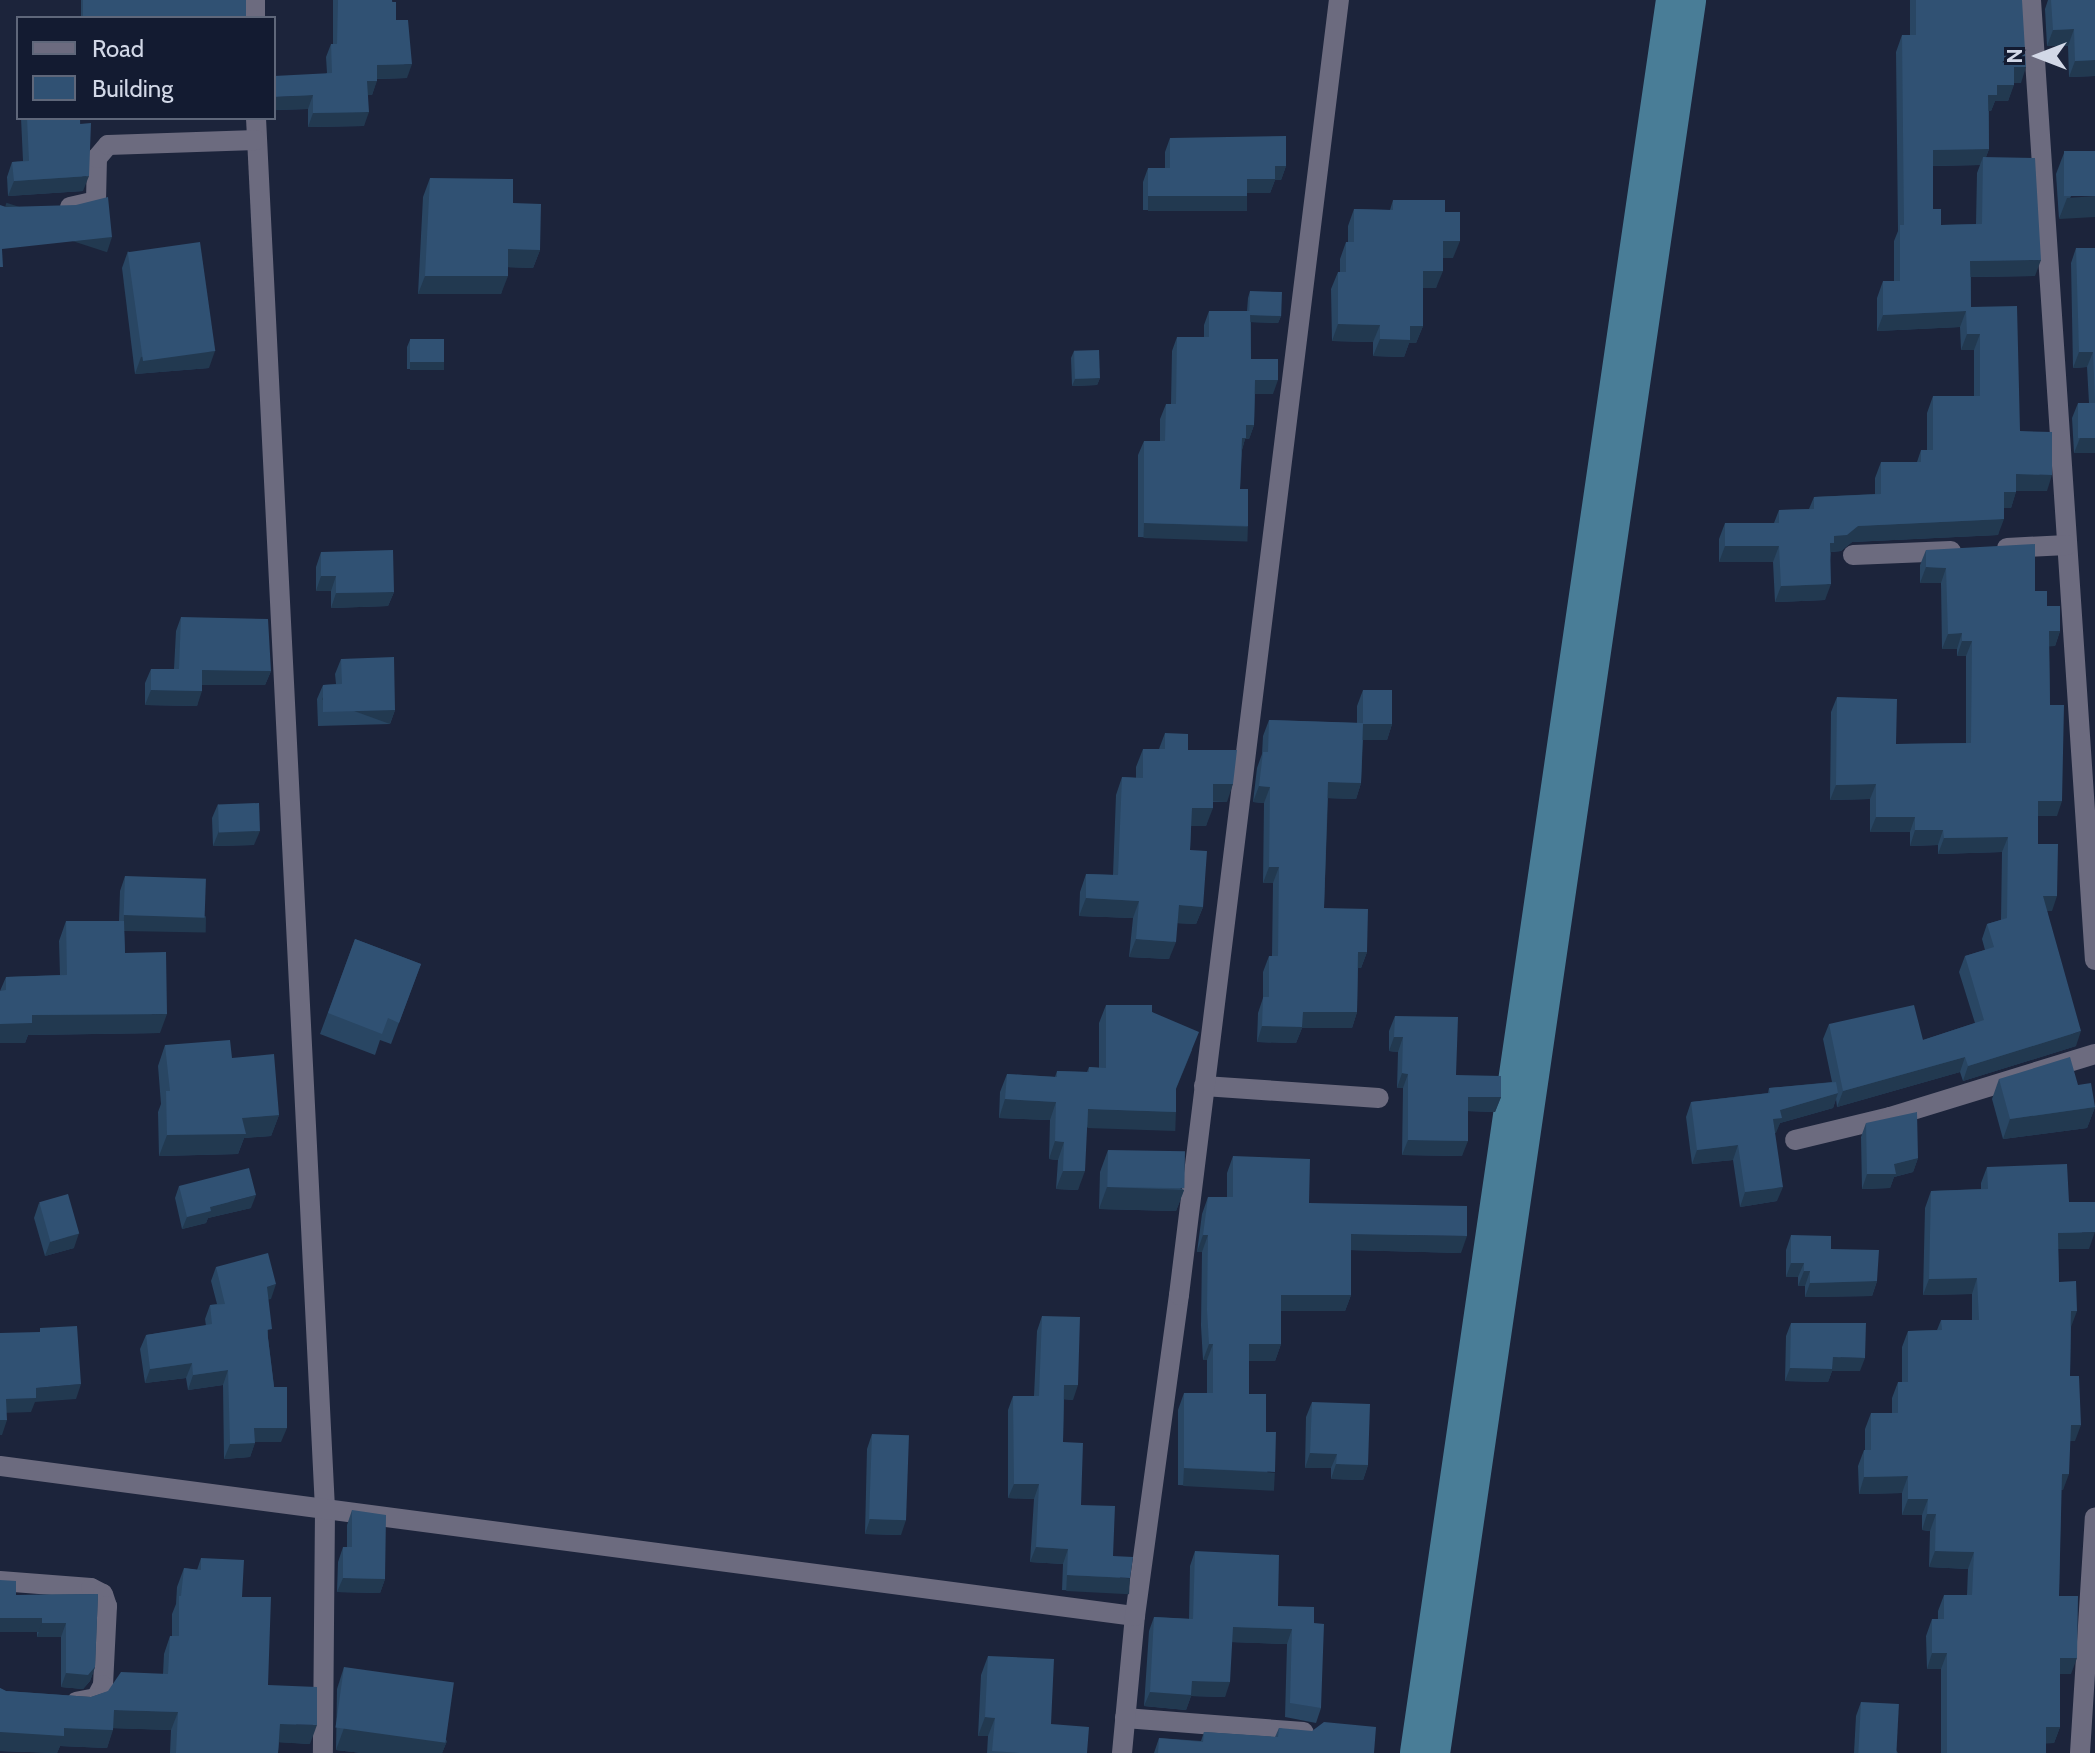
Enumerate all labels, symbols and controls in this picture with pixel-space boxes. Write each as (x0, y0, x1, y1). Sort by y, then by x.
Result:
legend (16, 16, 276, 120)
north arrow (1999, 16, 2079, 96)
text: Road (92, 34, 144, 63)
text: N (2001, 48, 2028, 64)
text: Building (92, 74, 173, 103)

